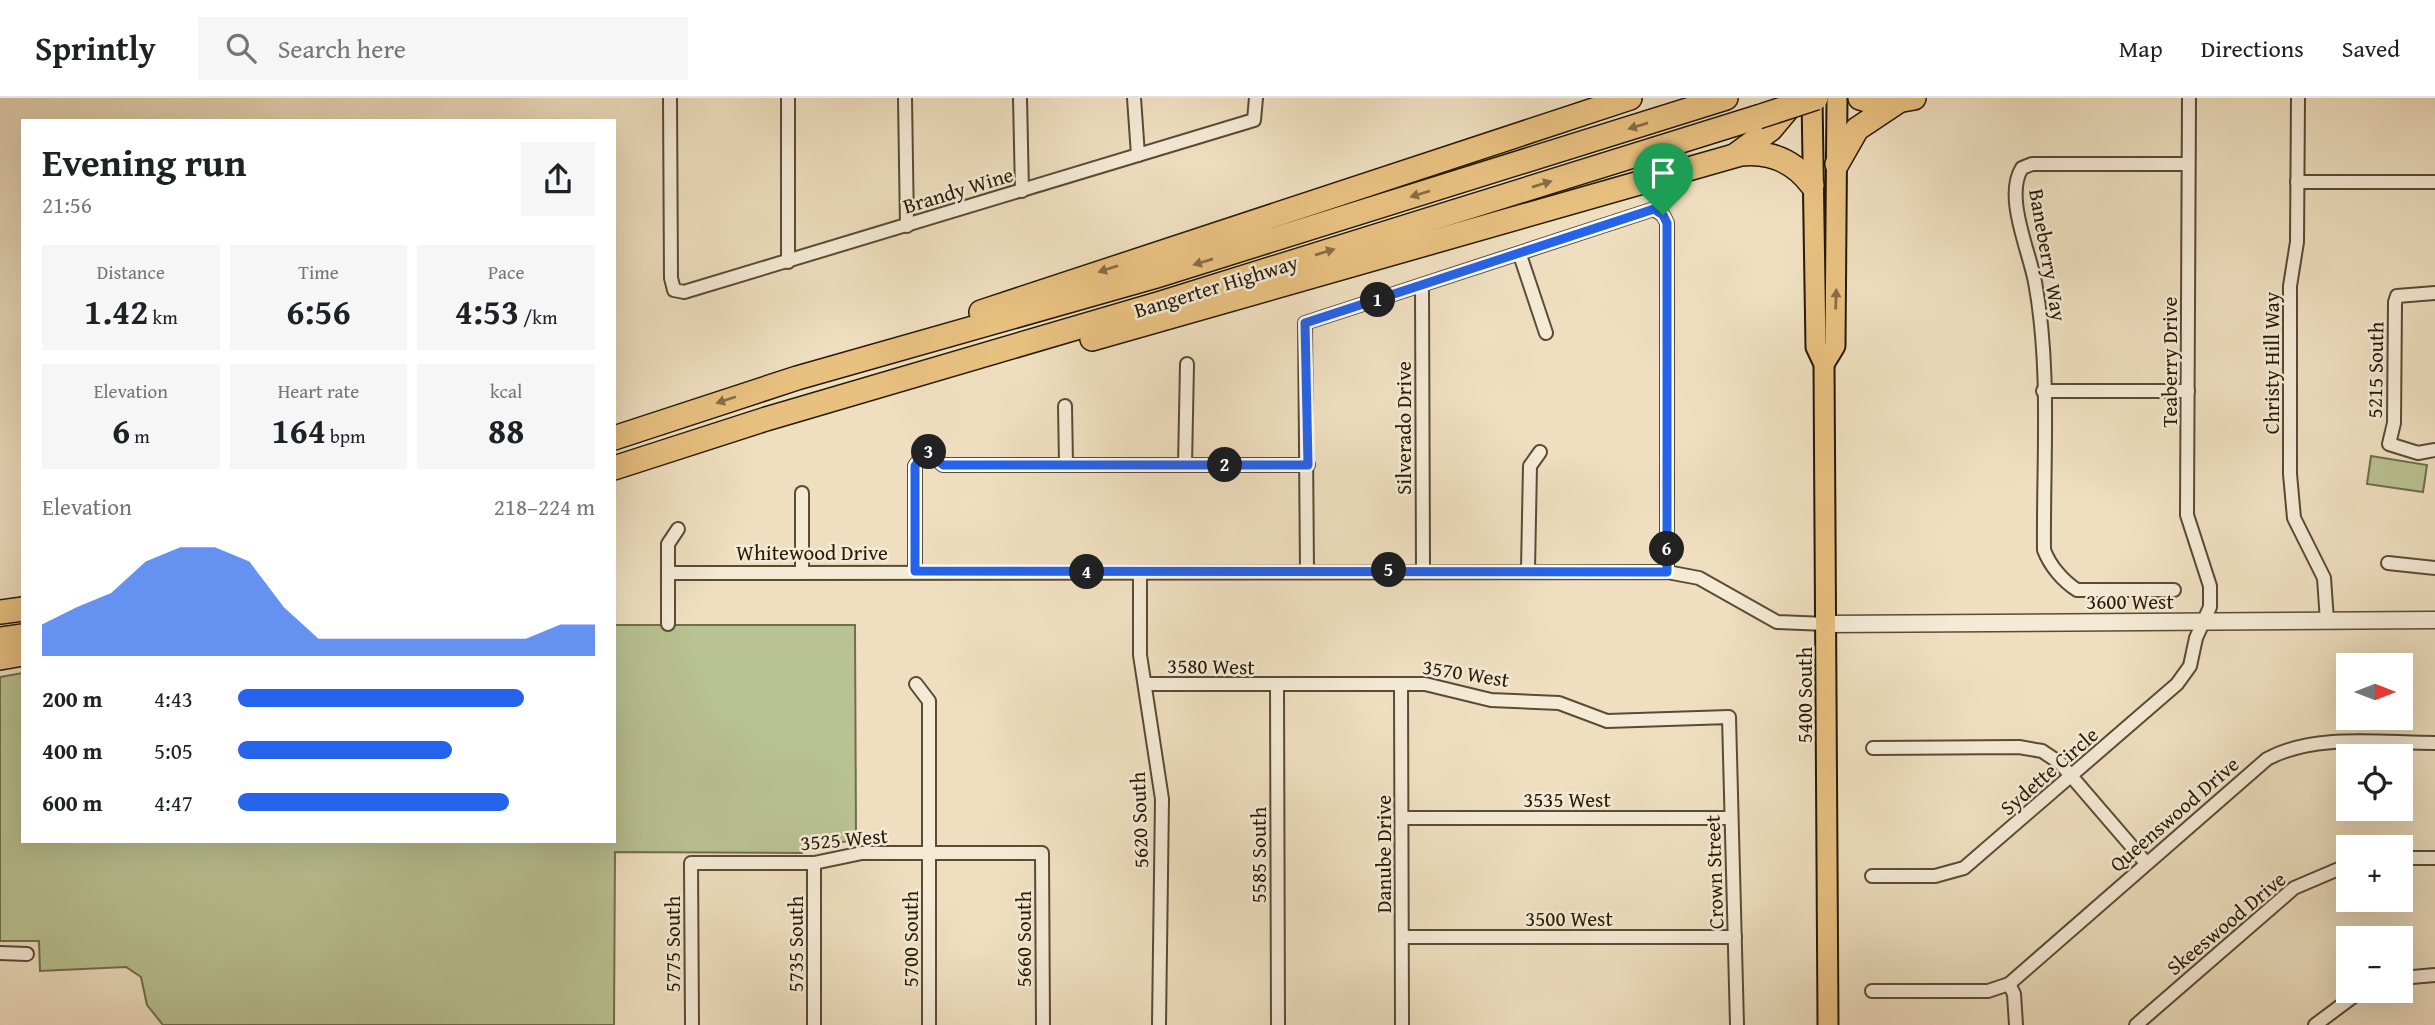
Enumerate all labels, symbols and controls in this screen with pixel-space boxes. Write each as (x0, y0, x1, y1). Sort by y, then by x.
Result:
search box (198, 17, 688, 80)
text: Sprintly (35, 24, 156, 72)
icon: search (222, 29, 260, 67)
text: Search here (278, 29, 406, 68)
text: Map (2119, 31, 2163, 66)
text: Directions (2201, 31, 2304, 66)
text: Saved (2342, 31, 2400, 66)
one-way arrow (1627, 121, 1648, 131)
text: Evening run (42, 134, 246, 190)
button: share (521, 142, 595, 216)
pin (1633, 143, 1693, 215)
icon: arrive (1644, 154, 1682, 192)
street label: Brandy Wine (899, 159, 1017, 221)
one-way arrow (1532, 179, 1553, 189)
street label: Baneberry Way (2021, 186, 2075, 324)
text: 21:56 (42, 188, 92, 221)
one-way arrow (1410, 189, 1431, 199)
street label: Bangerter Highway (1130, 246, 1302, 326)
one-way arrow (1315, 247, 1336, 257)
one-way arrow (1193, 257, 1214, 267)
text: Distance (97, 258, 165, 286)
text: Time (298, 258, 339, 286)
text: Pace (488, 258, 524, 286)
one-way arrow (1098, 264, 1119, 275)
pin: 1 (1360, 282, 1396, 318)
text: 1 (1373, 285, 1382, 313)
text: 1.42 (84, 286, 148, 337)
text: 6:56 (286, 286, 351, 337)
text: 4:53 (455, 286, 519, 337)
one-way arrow (1831, 288, 1842, 310)
street label: Christy Hill Way (2256, 291, 2287, 434)
street label: Teaberry Drive (2154, 296, 2185, 427)
text: km (148, 303, 178, 331)
text: /km (519, 303, 557, 331)
street label: 5215 South (2359, 321, 2391, 419)
street label: Silverado Drive (1388, 361, 1419, 495)
text: Elevation (94, 377, 168, 405)
text: Heart rate (278, 377, 359, 405)
text: kcal (490, 377, 522, 405)
one-way arrow (716, 395, 737, 406)
text: 6 (112, 405, 130, 456)
text: 164 (271, 405, 326, 456)
text: 88 (488, 405, 524, 456)
text: m (130, 422, 150, 450)
text: bpm (326, 422, 366, 450)
pin: 3 (912, 434, 946, 470)
text: 3 (924, 437, 933, 465)
pin: 2 (1208, 448, 1242, 482)
text: 2 (1220, 450, 1229, 478)
text: Elevation (42, 490, 132, 523)
text: 218–224 m (494, 490, 595, 523)
pin: 6 (1650, 532, 1684, 566)
text: 6 (1662, 534, 1671, 562)
street label: Whitewood Drive (736, 537, 888, 568)
pin: 5 (1372, 552, 1406, 588)
pin: 4 (1070, 554, 1104, 589)
text: 5 (1384, 555, 1393, 583)
text: 4 (1082, 557, 1091, 585)
street label: 3600 West (2086, 586, 2174, 617)
street label: 5400 South (1789, 646, 1820, 743)
street label: 3580 West (1167, 650, 1256, 682)
street label: 3570 West (1420, 651, 1512, 695)
north arrow (2336, 653, 2413, 730)
map controls (2336, 653, 2413, 1003)
text: 200 m (42, 682, 103, 715)
text: 4:43 (154, 682, 193, 715)
street label: Sydette Circle (1993, 719, 2105, 823)
text: 400 m (42, 734, 103, 767)
text: 5:05 (154, 734, 193, 767)
button: locate (2336, 744, 2413, 821)
street label: Queenswood Drive (2102, 749, 2246, 879)
street label: 5620 South (1122, 771, 1156, 869)
street label: 3535 West (1523, 784, 1611, 815)
text: 600 m (42, 786, 103, 819)
text: 4:47 (154, 786, 193, 819)
street label: Danube Drive (1368, 795, 1399, 913)
street label: 5585 South (1243, 806, 1274, 903)
street label: Crown Street (1696, 814, 1731, 930)
street label: 3525 West (799, 820, 890, 858)
button: + (2336, 835, 2413, 912)
street label: Skeeswood Drive (2160, 864, 2293, 982)
street label: 5700 South (895, 890, 926, 987)
street label: 5660 South (1008, 890, 1039, 987)
street label: 5775 South (657, 895, 688, 992)
street label: 5735 South (780, 895, 811, 992)
street label: 3500 West (1525, 903, 1613, 934)
button: − (2336, 926, 2413, 1003)

